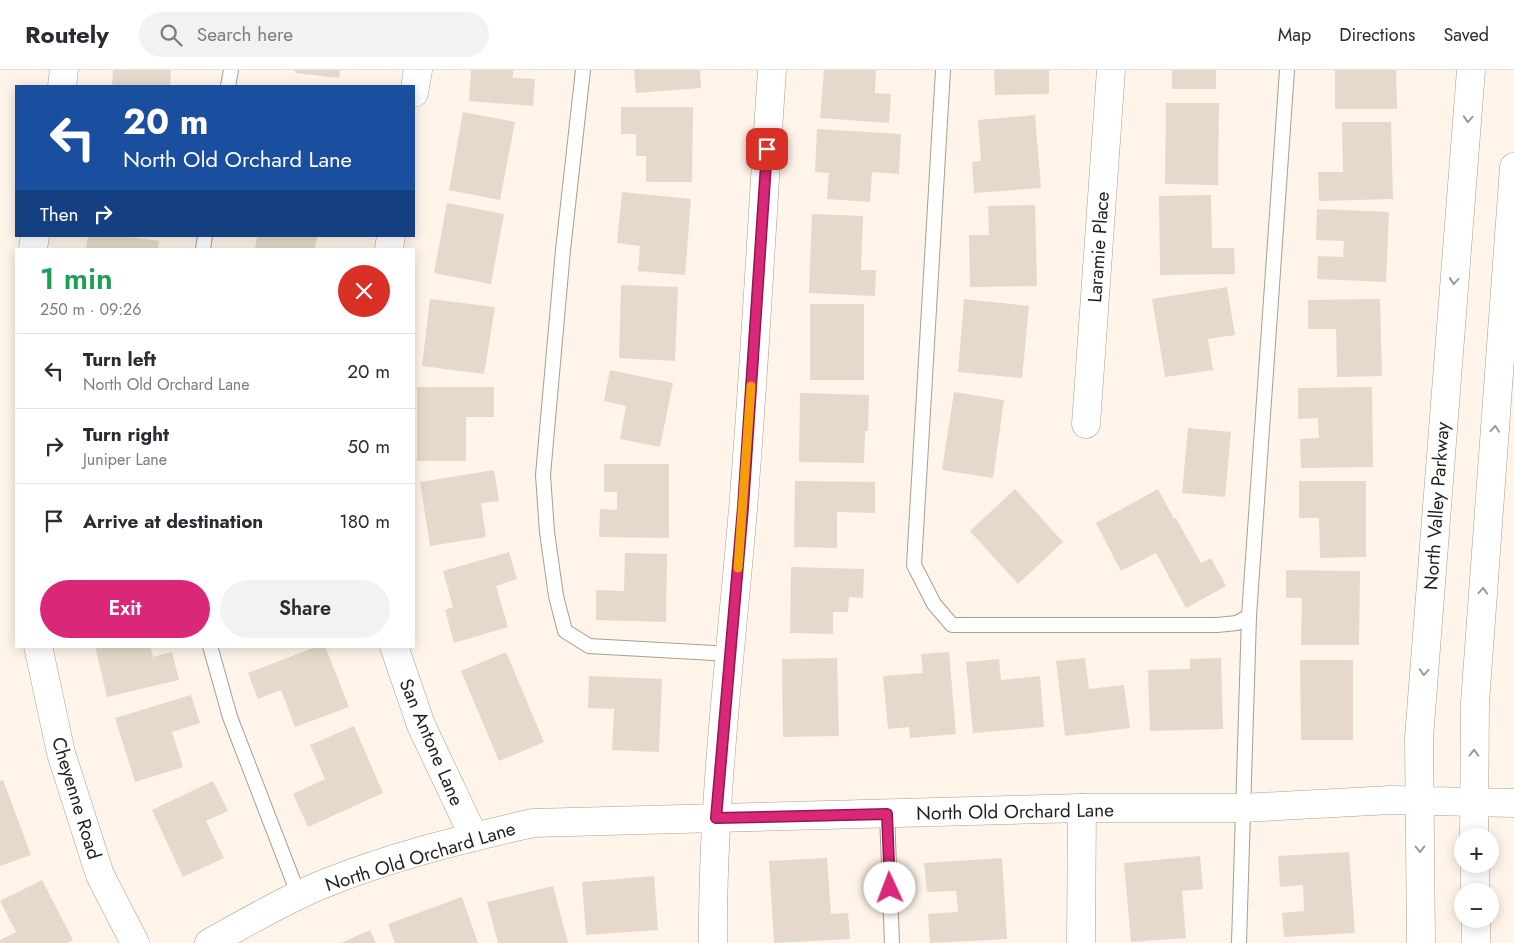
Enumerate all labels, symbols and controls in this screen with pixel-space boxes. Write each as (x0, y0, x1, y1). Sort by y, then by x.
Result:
search box (139, 12, 489, 57)
text: Routely (25, 17, 109, 52)
icon: search (157, 21, 185, 49)
text: Search here (197, 21, 293, 48)
text: Map (1278, 22, 1311, 48)
text: Directions (1339, 22, 1415, 48)
text: Saved (1443, 22, 1489, 48)
text: 20 m (123, 97, 208, 147)
icon: left (40, 105, 105, 170)
one-way arrow (1463, 115, 1474, 123)
pin (746, 128, 788, 170)
icon: arrive (753, 135, 781, 163)
text: North Old Orchard Lane (123, 143, 352, 175)
street label: Laramie Place (1081, 190, 1116, 304)
icon: right (89, 200, 117, 228)
text: Then (40, 201, 79, 228)
text: 1 min (40, 257, 113, 300)
button: close (338, 265, 390, 317)
one-way arrow (1449, 277, 1460, 285)
text: 250 m · 09:26 (40, 298, 141, 321)
text: Turn left (83, 346, 156, 373)
icon: left (40, 357, 68, 385)
text: 20 m (347, 358, 390, 385)
text: North Old Orchard Lane (83, 373, 249, 396)
street label: North Valley Parkway (1417, 420, 1456, 591)
text: Turn right (83, 421, 169, 448)
one-way arrow (1490, 425, 1501, 433)
icon: right (40, 432, 68, 460)
text: 50 m (347, 433, 390, 460)
text: Juniper Lane (83, 448, 167, 471)
icon: arrive (40, 507, 68, 535)
text: Arrive at destination (83, 508, 263, 535)
text: 180 m (339, 508, 390, 535)
button: Exit (40, 580, 210, 638)
button: Share (220, 580, 390, 638)
one-way arrow (1478, 587, 1489, 595)
one-way arrow (1419, 669, 1430, 677)
street label: San Antone Lane (393, 675, 471, 810)
street label: Cheyenne Road (45, 734, 108, 863)
one-way arrow (1468, 749, 1479, 757)
street label: North Old Orchard Lane (916, 796, 1114, 827)
street label: North Old Orchard Lane (322, 815, 519, 898)
map controls (1454, 828, 1499, 928)
button: + (1454, 828, 1499, 873)
one-way arrow (1415, 846, 1425, 854)
position arrow (863, 861, 915, 913)
button: − (1454, 883, 1499, 928)

